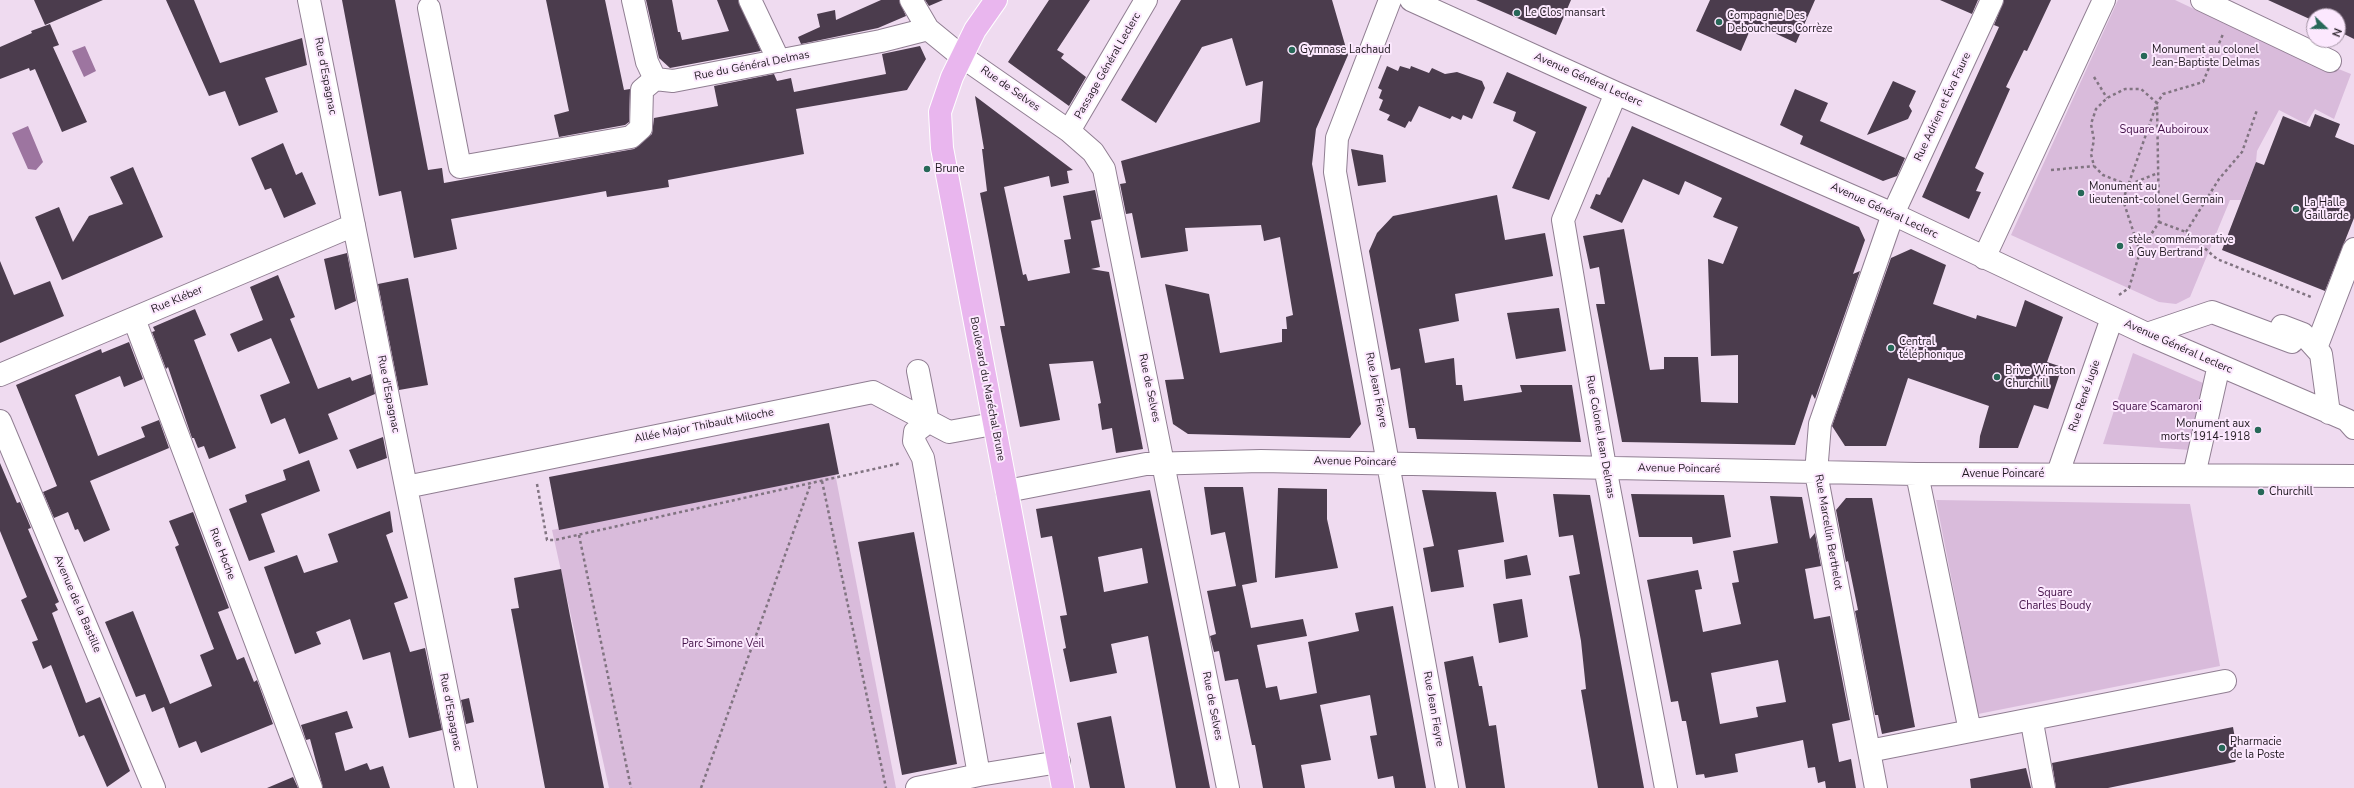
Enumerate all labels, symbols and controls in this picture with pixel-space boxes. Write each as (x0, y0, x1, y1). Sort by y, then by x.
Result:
place label: Le Clos mansart (1525, 6, 1605, 20)
marker: Le Clos mansart (1512, 8, 1522, 18)
north arrow (2306, 8, 2346, 48)
place label: Compagnie Des Deboucheurs Corrèze (1727, 9, 1833, 35)
street label: Passage Général Leclerc (1072, 10, 1144, 122)
marker: Compagnie Des Deboucheurs Corrèze (1714, 17, 1724, 27)
text: N (2328, 26, 2345, 39)
street label: Rue d'Espagnac (311, 36, 339, 116)
place label: Gymnase Lachaud (1300, 43, 1391, 57)
place label: Monument au colonel Jean-Baptiste Delmas (2152, 43, 2260, 69)
marker: Gymnase Lachaud (1287, 45, 1297, 55)
street label: Rue du Général Delmas (693, 48, 811, 84)
street label: Avenue Général Leclerc (1532, 50, 1644, 110)
street label: Rue Adrien et Éva Faure (1912, 50, 1974, 164)
marker: Monument au colonel Jean-Baptiste Delmas (2139, 51, 2149, 61)
street label: Rue de Selves (978, 64, 1042, 114)
park label: Square Auboiroux (2120, 123, 2208, 137)
place label: Brune (935, 162, 965, 176)
marker: Brune (922, 164, 932, 174)
street label: Avenue Général Leclerc (1828, 180, 1940, 242)
place label: Monument au lieutenant-colonel Germain (2089, 180, 2224, 206)
marker: Monument au lieutenant-colonel Germain (2076, 188, 2086, 198)
place label: La Halle Gaillarde (2304, 196, 2349, 222)
marker: La Halle Gaillarde (2291, 204, 2301, 214)
place label: stèle commémorative à Guy Bertrand (2128, 233, 2234, 259)
marker: stèle commémorative à Guy Bertrand (2115, 241, 2125, 251)
street label: Rue Kléber (149, 283, 205, 317)
street label: Boulevard du Maréchal Brune (967, 316, 1007, 462)
street label: Avenue Général Leclerc (2122, 317, 2234, 377)
place label: Central téléphonique (1899, 335, 1964, 361)
marker: Central téléphonique (1886, 343, 1896, 353)
street label: Rue Jean Fieyre (1362, 351, 1390, 429)
street label: Rue de Selves (1135, 353, 1163, 423)
street label: Rue d'Espagnac (374, 354, 402, 434)
street label: Rue René Jugie (2067, 358, 2103, 434)
place label: Brive Winston Churchill (2005, 364, 2075, 390)
marker: Brive Winston Churchill (1992, 372, 2002, 382)
street label: Rue Colonel Jean Delmas (1583, 374, 1617, 500)
park label: Square Scamaroni (2112, 400, 2202, 414)
street label: Allée Major Thibault Miloche (633, 406, 775, 446)
place label: Monument aux morts 1914-1918 (2161, 417, 2250, 443)
marker: Monument aux morts 1914-1918 (2253, 425, 2263, 435)
street label: Avenue Poincaré (1314, 455, 1396, 469)
street label: Avenue Poincaré (1638, 462, 1720, 476)
street label: Avenue Poincaré (1962, 467, 2044, 481)
street label: Rue Marcellin Berthelot (1811, 473, 1845, 591)
place label: Churchill (2269, 485, 2313, 499)
marker: Churchill (2256, 487, 2266, 497)
street label: Rue Hoche (206, 526, 238, 582)
street label: Avenue de la Bastille (51, 553, 103, 655)
park label: Square Charles Boudy (2019, 586, 2091, 612)
park label: Parc Simone Veil (682, 637, 764, 651)
street label: Rue de Selves (1199, 670, 1225, 742)
street label: Rue Jean Fieyre (1420, 670, 1446, 748)
street label: Rue d'Espagnac (436, 672, 464, 752)
place label: Pharmacie de la Poste (2230, 735, 2285, 761)
marker: Pharmacie de la Poste (2217, 743, 2227, 753)

